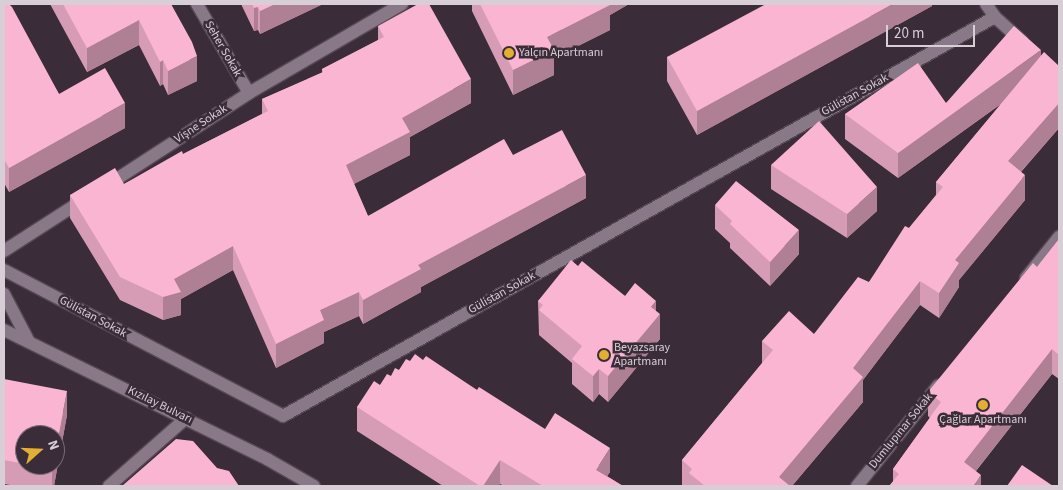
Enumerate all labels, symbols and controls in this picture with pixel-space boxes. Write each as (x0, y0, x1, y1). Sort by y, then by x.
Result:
scale bar (888, 15, 977, 47)
street label: Seher Sokak (201, 18, 245, 80)
text: 20 m (894, 23, 924, 44)
place label: Yalçın Apartmanı (519, 46, 603, 60)
marker: Yalçın Apartmanı (503, 47, 515, 59)
street label: Gülistan Sokak (819, 71, 891, 119)
street label: Vişne Sokak (172, 102, 230, 146)
street label: Gülistan Sokak (466, 269, 538, 317)
street label: Gülistan Sokak (57, 293, 129, 341)
place label: Beyazsaray Apartmanı (614, 341, 670, 369)
marker: Beyazsaray Apartmanı (598, 349, 610, 361)
street label: Kızılay Bulvarı (125, 383, 195, 427)
street label: Dumlupınar Sokak (866, 390, 936, 472)
marker: Çağlar Apartmanı (977, 399, 989, 411)
place label: Çağlar Apartmanı (939, 413, 1027, 427)
north arrow (15, 425, 65, 475)
text: N (42, 437, 64, 453)

